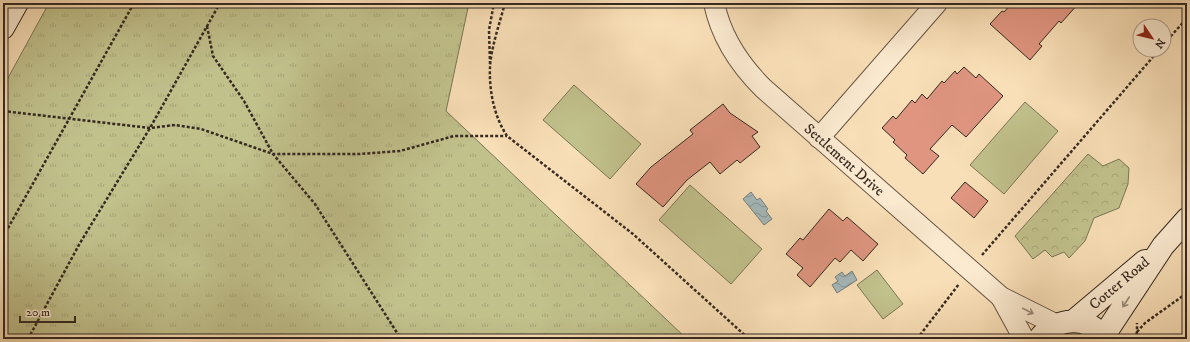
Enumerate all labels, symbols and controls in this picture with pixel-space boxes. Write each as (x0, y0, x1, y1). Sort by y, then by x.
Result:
north arrow (1132, 18, 1172, 58)
text: N (1151, 35, 1168, 51)
street label: Settlement Drive (800, 119, 888, 200)
street label: Cotter Road (1085, 252, 1154, 314)
one-way arrow (1122, 297, 1130, 308)
scale bar (20, 298, 75, 324)
text: 20 m (26, 305, 50, 320)
one-way arrow (1022, 307, 1034, 315)

